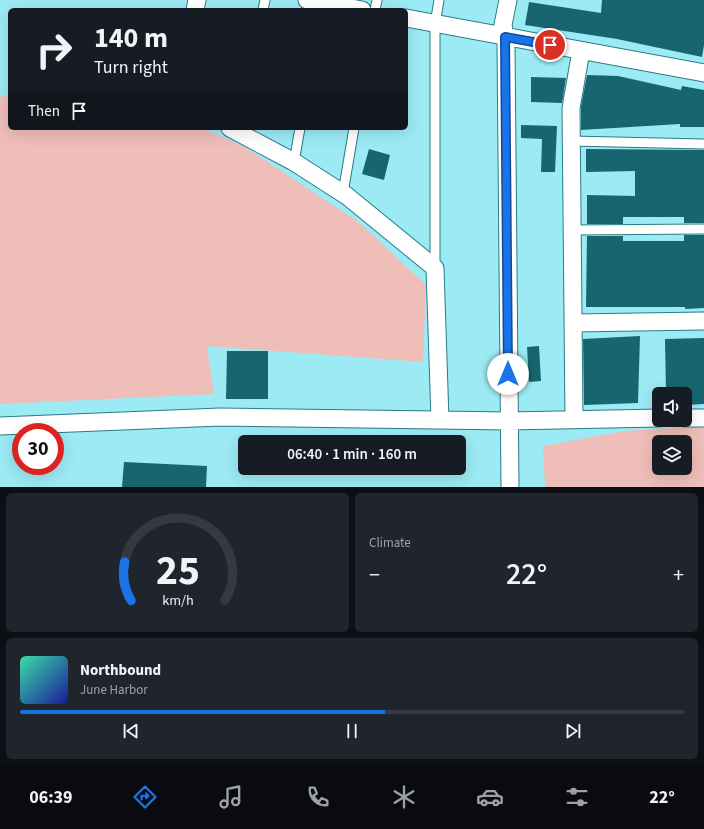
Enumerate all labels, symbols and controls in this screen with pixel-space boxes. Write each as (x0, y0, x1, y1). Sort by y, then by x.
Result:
text: 140 m (94, 18, 168, 58)
icon: right (28, 24, 80, 76)
pin (533, 28, 567, 62)
icon: arrive (539, 34, 561, 56)
text: Turn right (94, 55, 168, 80)
icon: arrive (68, 100, 90, 122)
text: Then (28, 101, 60, 122)
position arrow (487, 353, 529, 395)
map controls (652, 387, 692, 475)
button: sound (652, 387, 692, 427)
speed limit sign: 30 (12, 423, 64, 475)
button: layers (652, 435, 692, 475)
text: 06:40 · 1 min · 160 m (287, 444, 417, 465)
text: Climate (369, 534, 411, 552)
text: 25 (156, 540, 199, 600)
text: 22° (506, 553, 547, 596)
text: − (369, 559, 380, 591)
text: + (673, 559, 684, 591)
text: km/h (162, 589, 193, 610)
text: Northbound (80, 660, 161, 681)
text: June Harbor (80, 681, 148, 699)
icon: previous (120, 720, 142, 742)
icon: pause (341, 720, 363, 742)
icon: next (562, 720, 584, 742)
icon: directions (131, 783, 159, 811)
icon: music (217, 783, 245, 811)
icon: phone (304, 783, 332, 811)
icon: climate (390, 783, 418, 811)
icon: car (476, 783, 504, 811)
icon: filters (563, 783, 591, 811)
text: 06:39 (29, 785, 73, 810)
text: 22° (649, 785, 675, 810)

